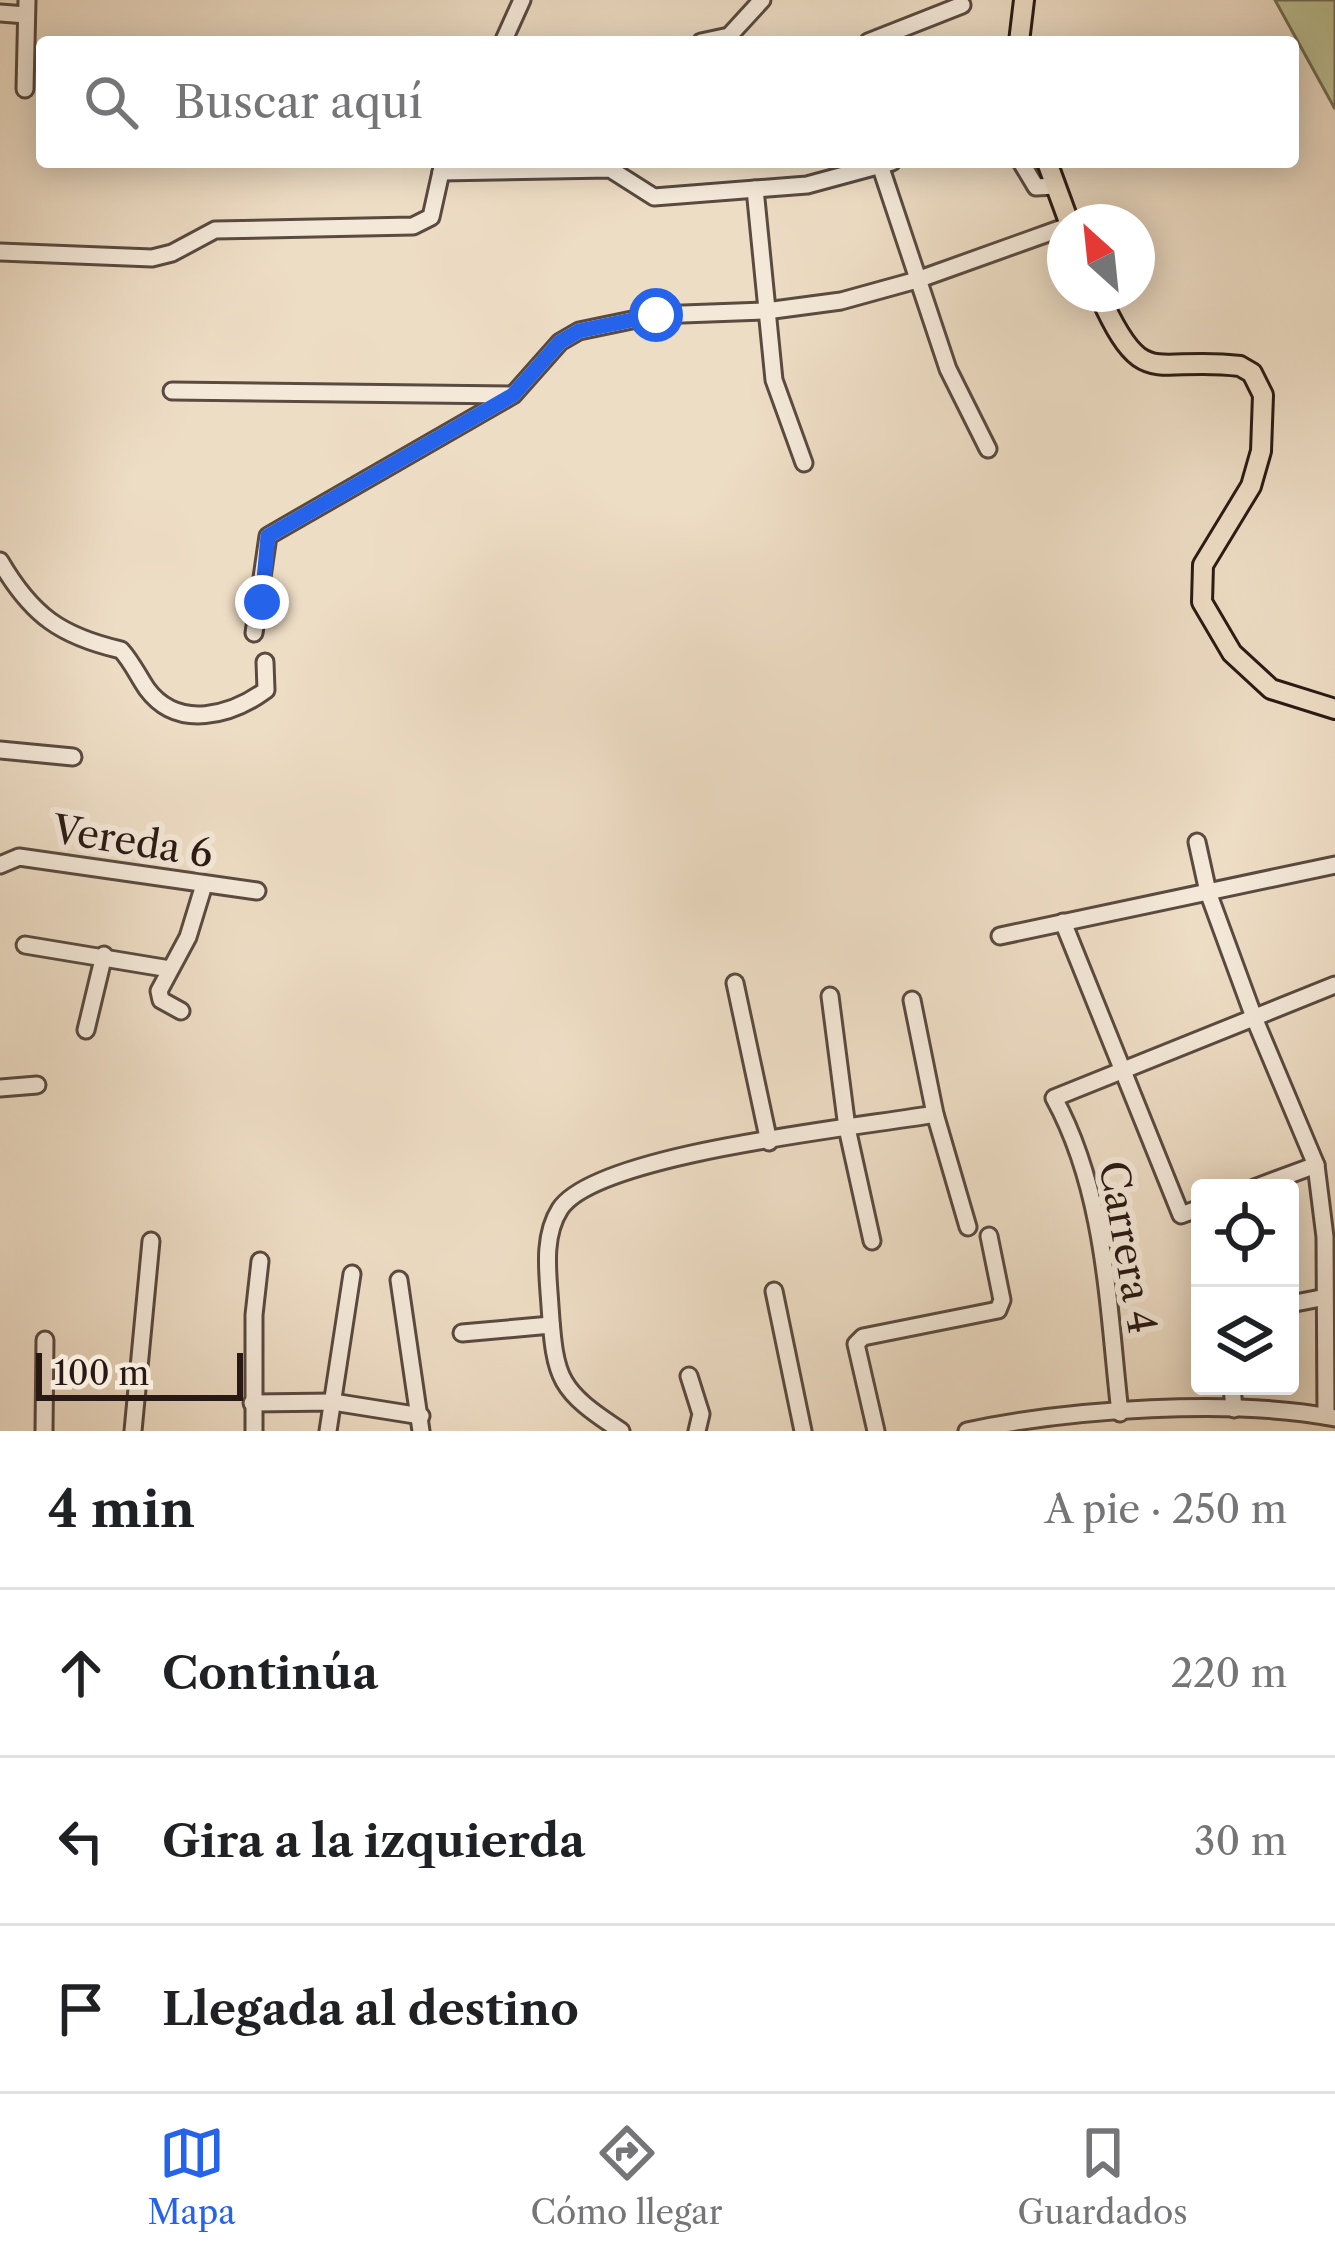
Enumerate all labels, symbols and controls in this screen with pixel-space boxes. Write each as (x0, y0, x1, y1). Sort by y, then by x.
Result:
search box (36, 36, 1299, 168)
icon: search (78, 69, 144, 135)
text: Buscar aquí (174, 74, 423, 130)
north arrow (1047, 204, 1155, 312)
route start (629, 288, 683, 342)
route end (235, 575, 289, 629)
street label: Vereda 6 (49, 805, 216, 877)
street label: Carrera 4 (1089, 1157, 1167, 1337)
map controls (1191, 1179, 1299, 1395)
button: locate (1191, 1179, 1299, 1287)
button: layers (1191, 1287, 1299, 1395)
scale bar (36, 1347, 243, 1400)
text: 100 m (54, 1353, 149, 1394)
text: 4 min (48, 1478, 195, 1540)
text: A pie · 250 m (1045, 1485, 1287, 1533)
icon: ahead (48, 1640, 114, 1706)
text: Continúa (162, 1645, 378, 1701)
text: 220 m (1171, 1649, 1287, 1697)
icon: left (48, 1808, 114, 1874)
text: Gira a la izquierda (162, 1813, 585, 1869)
text: 30 m (1194, 1817, 1287, 1865)
icon: arrive (48, 1976, 114, 2042)
text: Llegada al destino (162, 1981, 579, 2037)
tab: Mapa (147, 2120, 236, 2233)
tab: Cómo llegar (531, 2120, 723, 2233)
tab: Guardados (1018, 2120, 1188, 2233)

